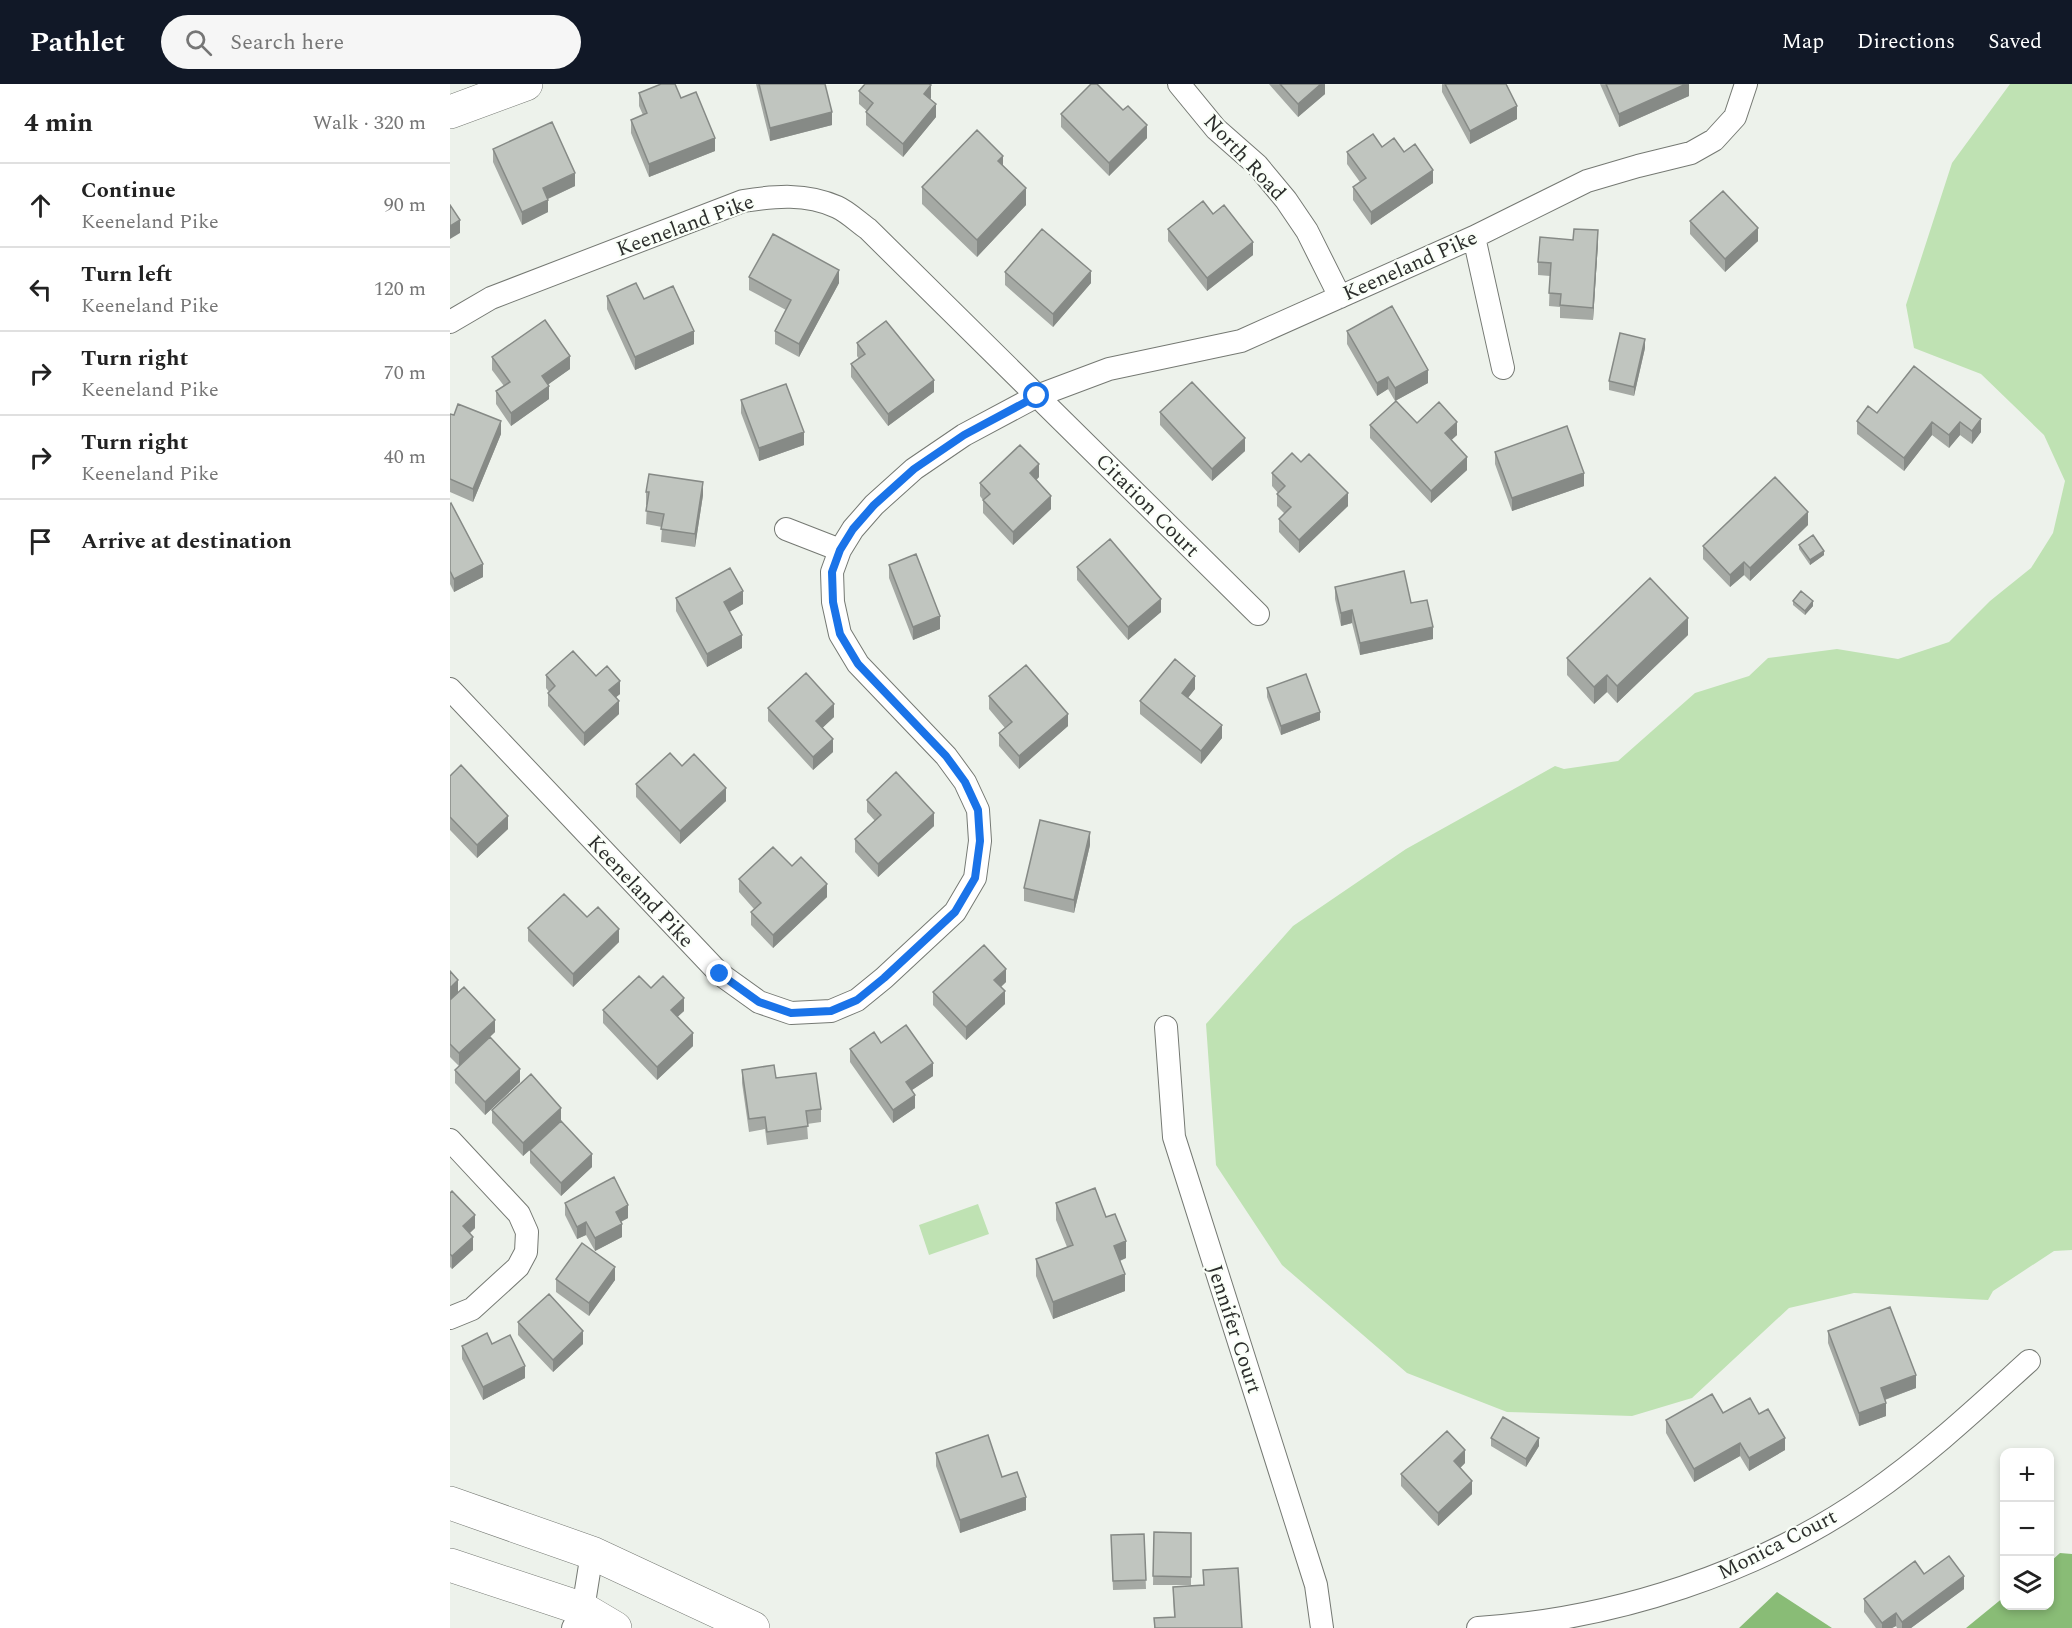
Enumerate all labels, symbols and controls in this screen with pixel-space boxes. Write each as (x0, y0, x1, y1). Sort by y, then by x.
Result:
search box (161, 15, 581, 69)
text: Pathlet (30, 21, 125, 64)
icon: search (182, 26, 215, 59)
text: Search here (230, 26, 344, 59)
text: Map (1782, 26, 1824, 58)
text: Directions (1857, 26, 1955, 58)
text: Saved (1988, 26, 2042, 58)
text: 4 min (24, 103, 93, 143)
street label: North Road (1195, 107, 1293, 208)
text: Walk · 320 m (313, 108, 426, 138)
text: Continue (81, 174, 176, 207)
street label: Keeneland Pike (612, 186, 759, 266)
icon: ahead (24, 189, 57, 222)
text: 90 m (384, 190, 426, 220)
text: Keeneland Pike (81, 207, 219, 237)
street label: Keeneland Pike (1338, 222, 1483, 310)
text: Turn left (81, 258, 173, 291)
icon: left (24, 273, 57, 306)
text: 120 m (374, 274, 426, 304)
text: Keeneland Pike (81, 291, 219, 321)
text: Turn right (81, 342, 188, 375)
icon: right (24, 357, 57, 390)
text: 70 m (384, 358, 426, 388)
text: Keeneland Pike (81, 375, 219, 405)
route start (1023, 382, 1049, 408)
text: Turn right (81, 426, 188, 459)
icon: right (24, 441, 57, 474)
text: 40 m (384, 442, 426, 472)
street label: Citation Court (1088, 446, 1207, 565)
text: Keeneland Pike (81, 459, 219, 489)
icon: arrive (24, 525, 57, 558)
text: Arrive at destination (81, 525, 292, 558)
street label: Keeneland Pike (579, 828, 701, 955)
route end (706, 960, 732, 986)
street label: Jennifer Court (1198, 1261, 1270, 1398)
map controls (2000, 1448, 2054, 1610)
button: + (2000, 1448, 2054, 1502)
street label: Monica Court (1712, 1501, 1843, 1589)
button: − (2000, 1502, 2054, 1556)
button: layers (2000, 1556, 2054, 1610)

